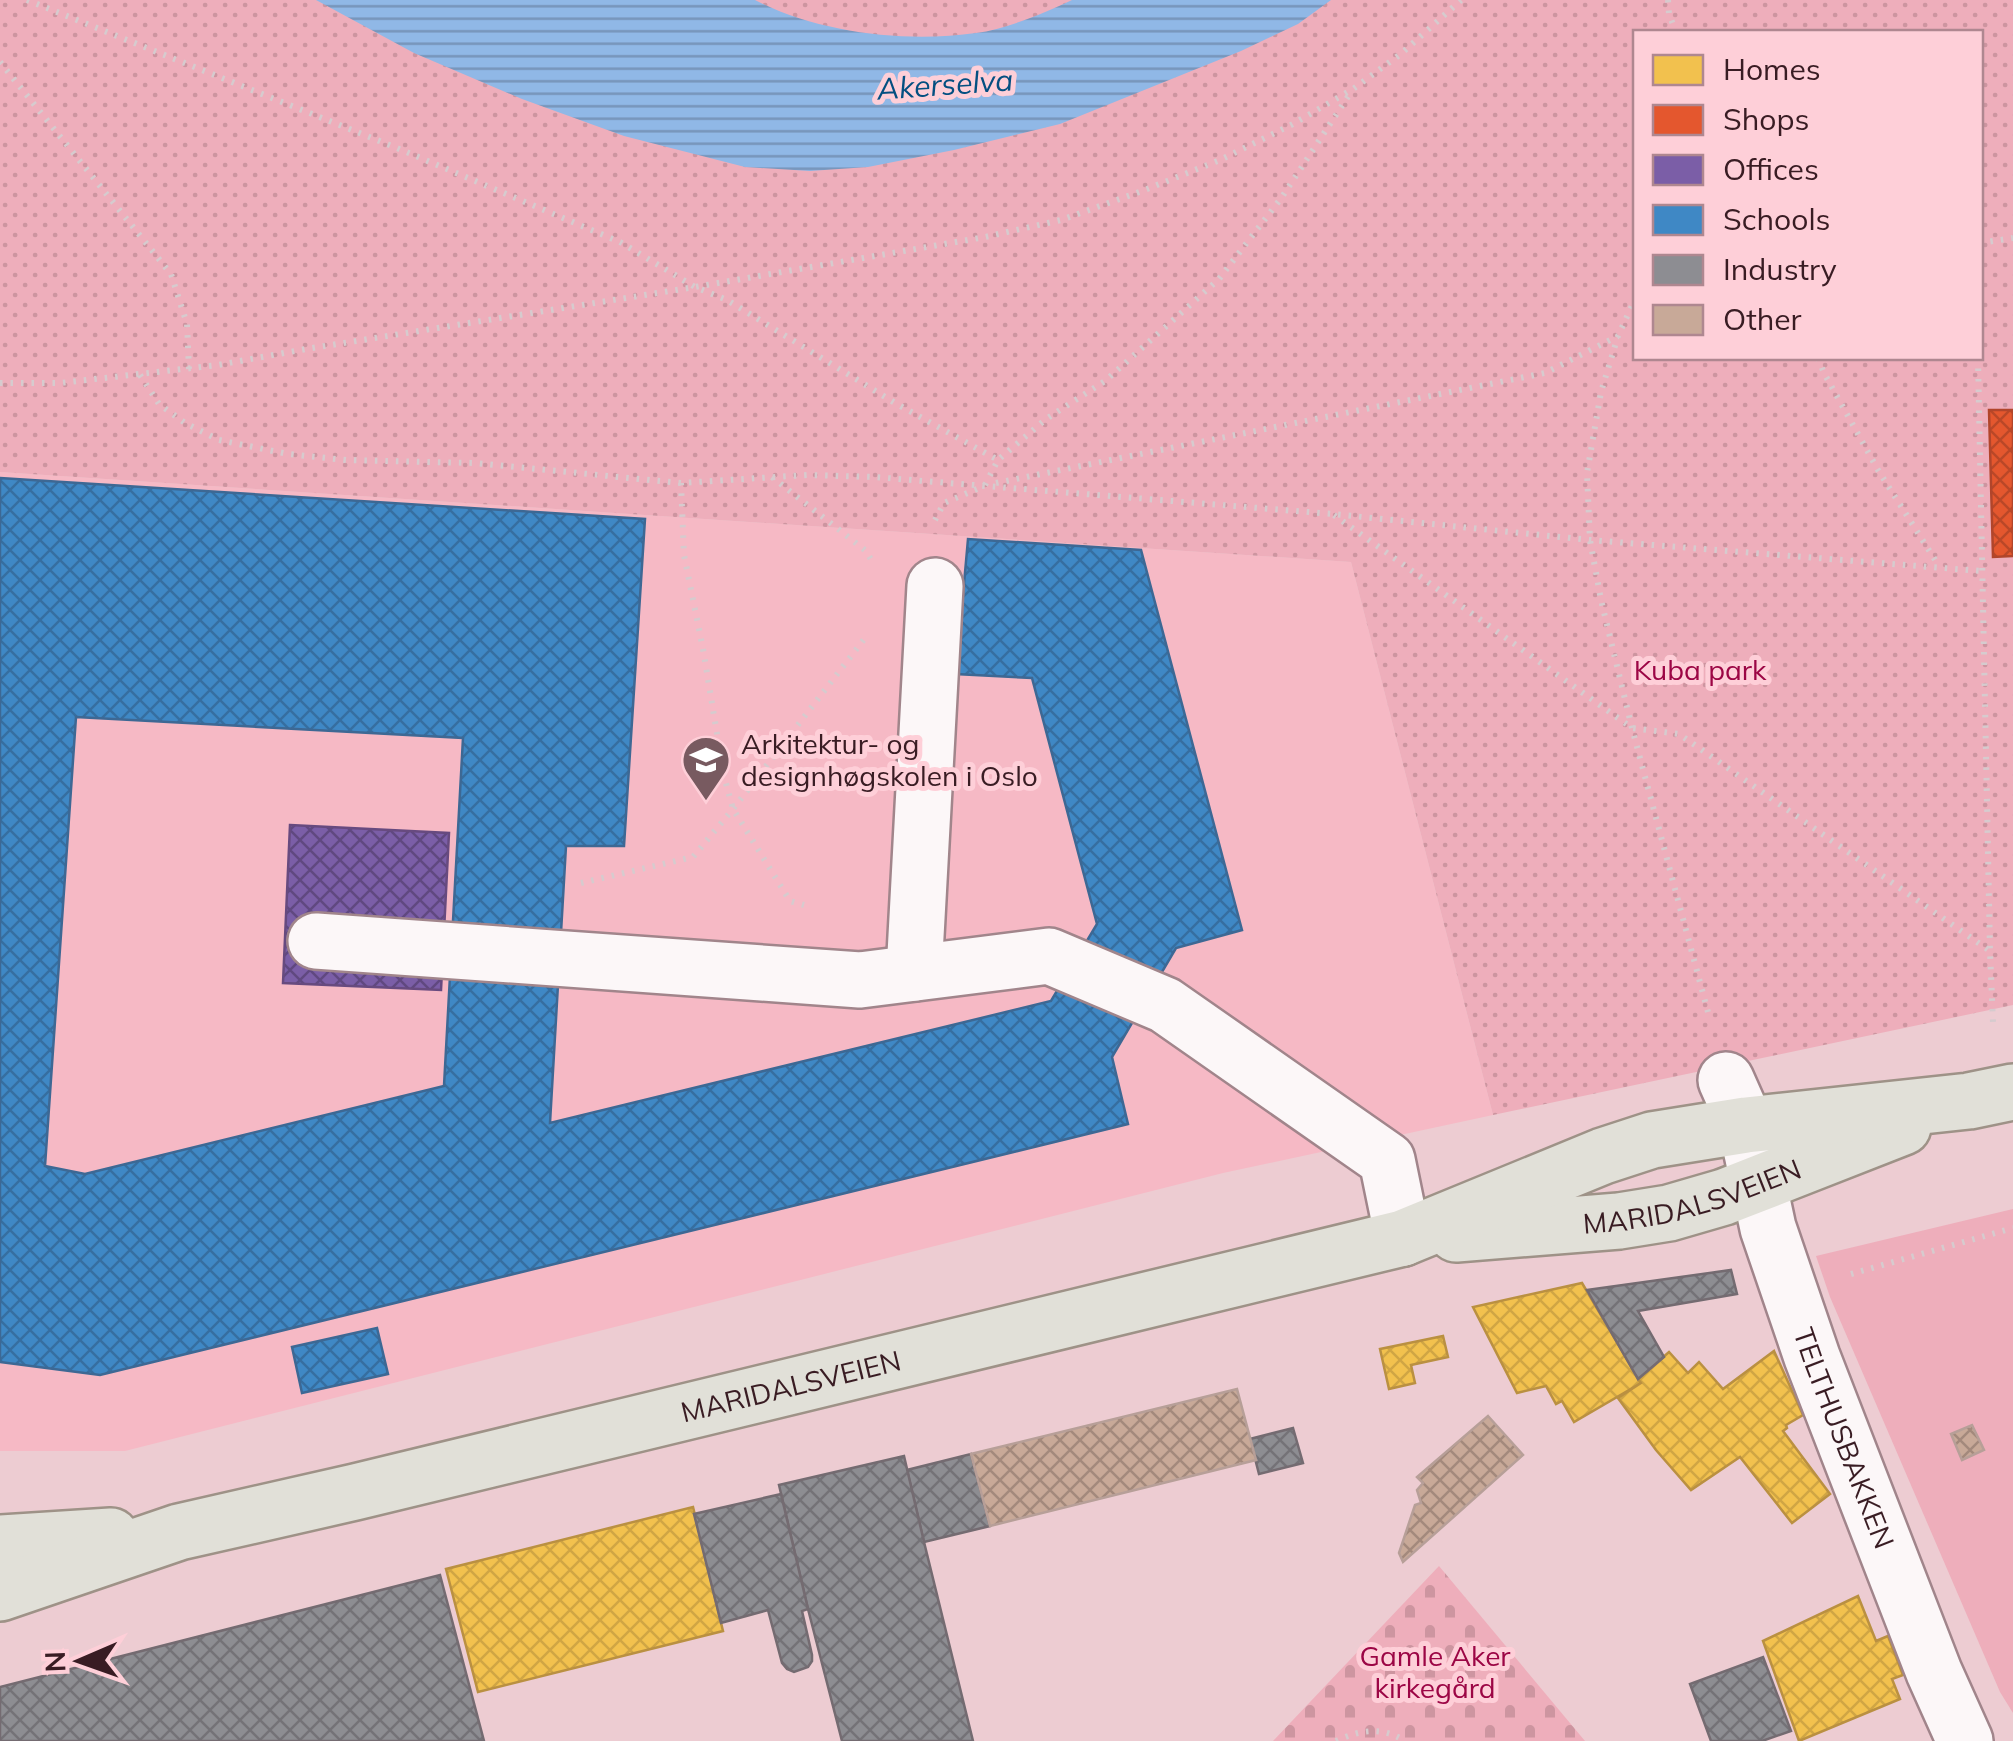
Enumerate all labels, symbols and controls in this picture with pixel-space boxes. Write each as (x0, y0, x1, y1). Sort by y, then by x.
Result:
legend (1633, 30, 1983, 360)
text: Homes (1723, 50, 1821, 88)
water label: Akerselva (875, 60, 1014, 108)
text: Shops (1723, 100, 1809, 138)
text: Offices (1723, 150, 1819, 188)
text: Schools (1723, 200, 1830, 238)
text: Industry (1723, 250, 1837, 288)
text: Other (1723, 300, 1802, 338)
park label: Kuba park (1634, 652, 1767, 687)
place label: Arkitektur- og designhøgskolen i Oslo (741, 726, 1038, 793)
school or university icon: Arkitektur- og designhøgskolen i Oslo (680, 734, 732, 802)
street label: MARIDALSVEIEN (1582, 1151, 1806, 1241)
street label: TELTHUSBAKKEN (1786, 1323, 1902, 1553)
street label: MARIDALSVEIEN (677, 1342, 904, 1429)
north arrow (30, 1611, 130, 1711)
park label: Gamle Aker kirkegård (1359, 1638, 1511, 1705)
text: N (37, 1651, 72, 1673)

